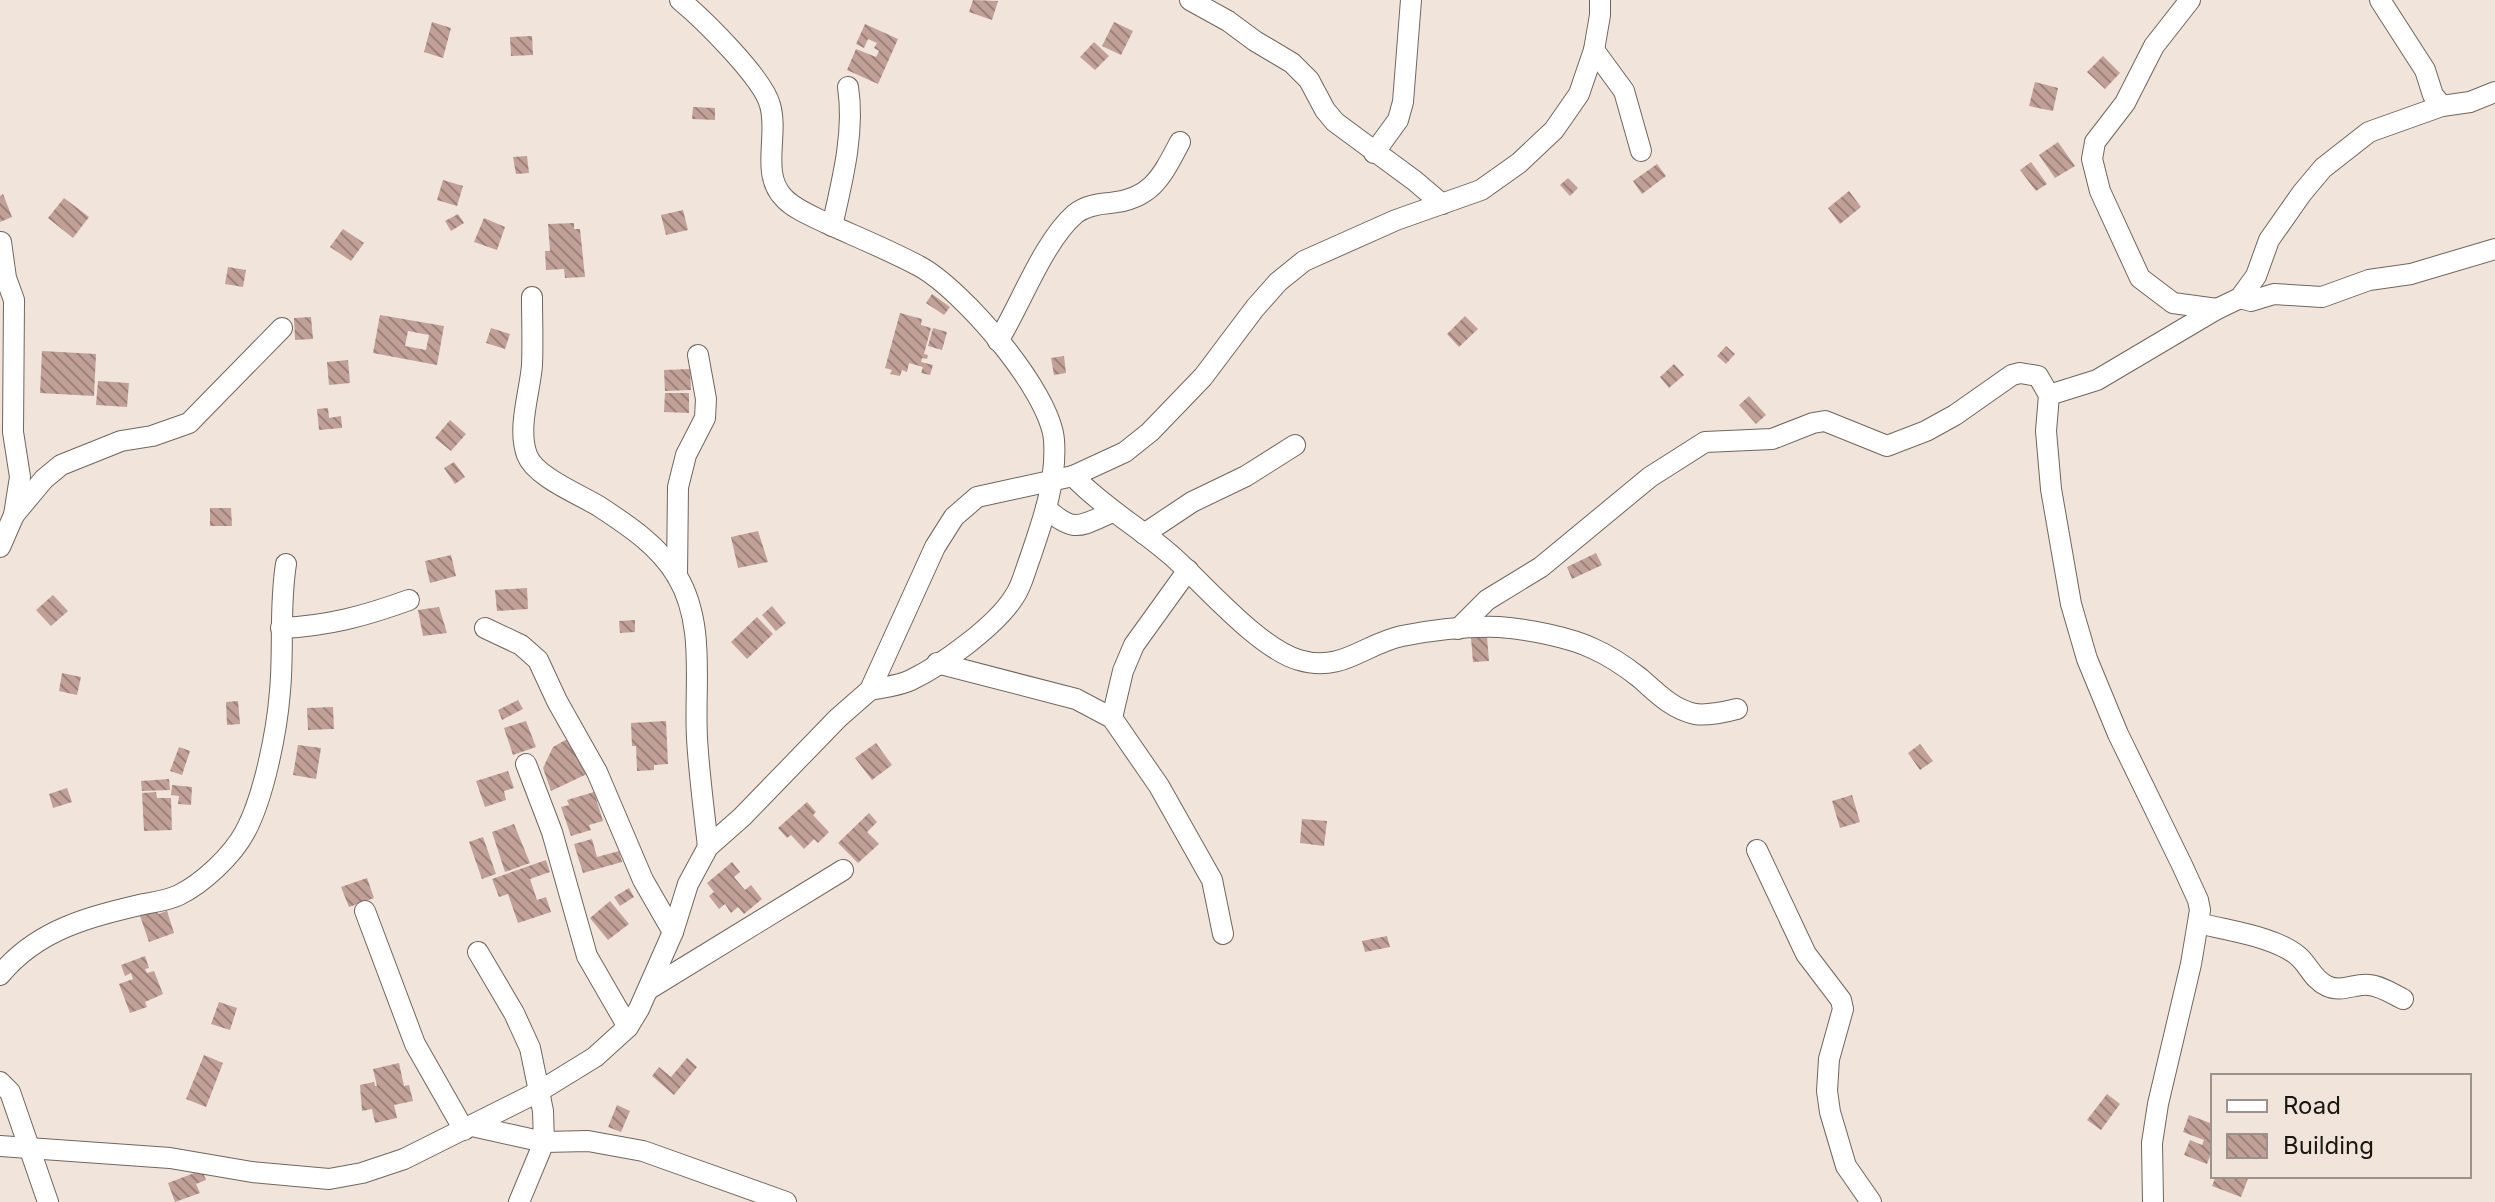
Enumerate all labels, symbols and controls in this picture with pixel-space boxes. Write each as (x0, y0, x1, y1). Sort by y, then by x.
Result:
legend (2211, 1074, 2471, 1178)
text: Road (2283, 1091, 2341, 1120)
text: Building (2283, 1131, 2374, 1160)

